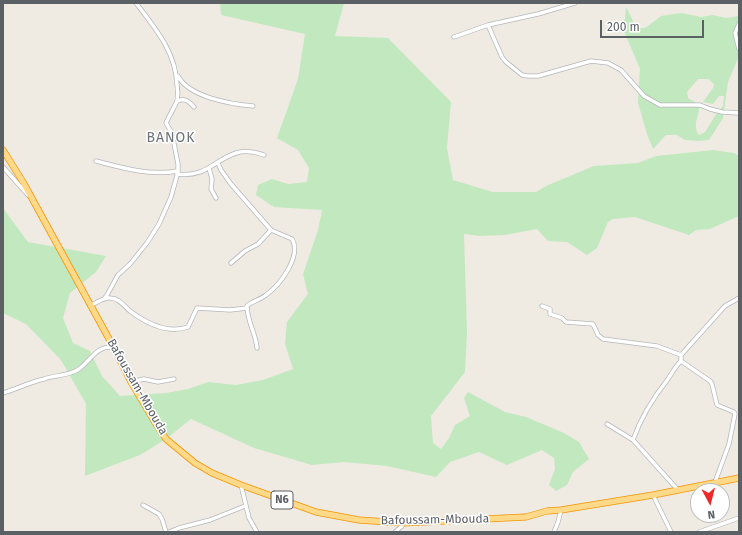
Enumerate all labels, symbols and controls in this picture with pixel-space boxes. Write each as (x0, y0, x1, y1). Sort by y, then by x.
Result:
scale bar (602, 12, 706, 38)
text: 200 m (607, 20, 640, 34)
district label: BANOK (147, 130, 195, 146)
street label: Bafoussam-Mbouda (104, 336, 170, 438)
north arrow (690, 483, 730, 523)
road number: N6 (271, 491, 293, 509)
text: N (707, 508, 716, 521)
street label: Bafoussam-Mbouda (381, 512, 489, 528)

